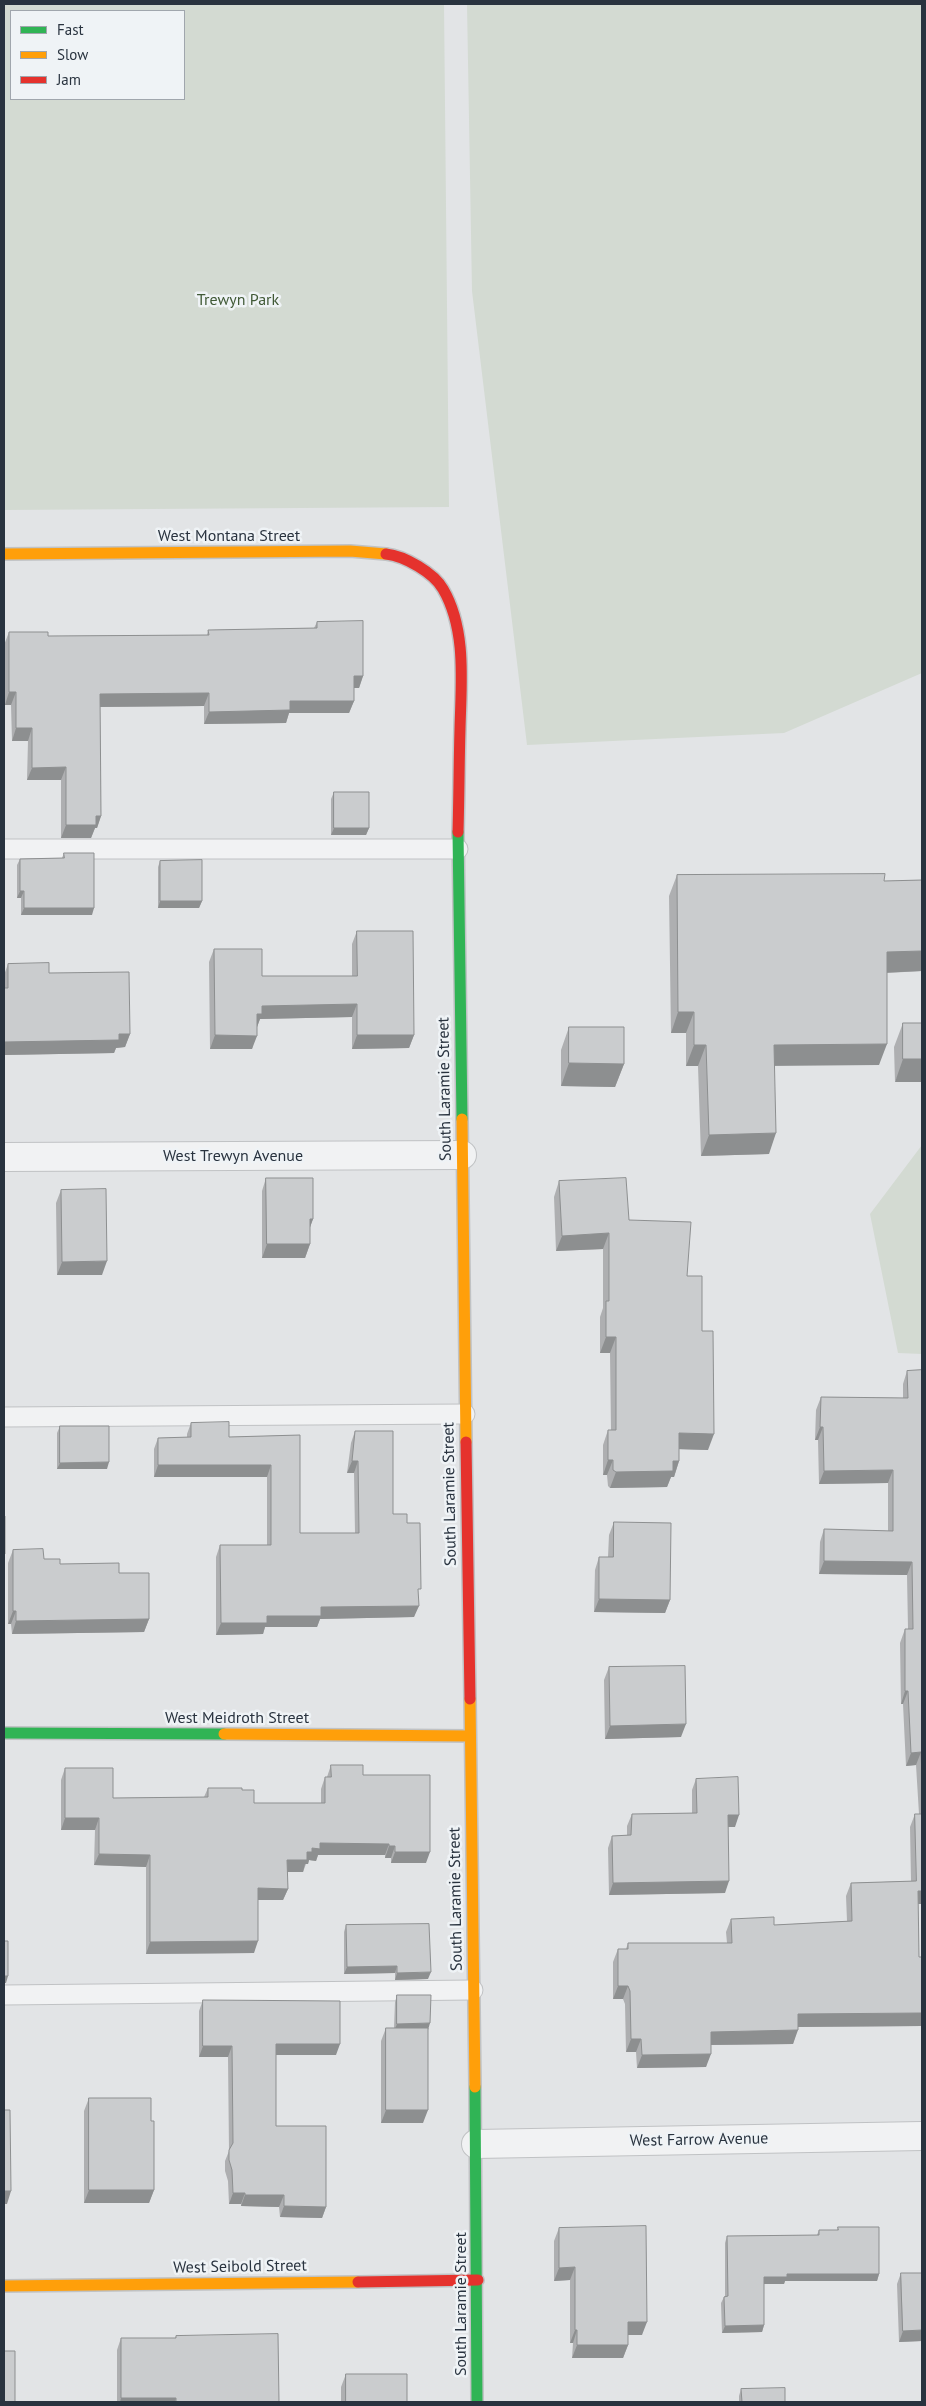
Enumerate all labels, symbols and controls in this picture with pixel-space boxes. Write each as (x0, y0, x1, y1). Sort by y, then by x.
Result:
legend (10, 10, 185, 100)
text: Fast (57, 20, 84, 39)
text: Slow (57, 45, 88, 64)
text: Jam (57, 70, 81, 89)
park label: Trewyn Park (197, 290, 279, 310)
street label: West Montana Street (158, 526, 300, 546)
street label: South Laramie Street (434, 1017, 456, 1161)
street label: West Trewyn Avenue (163, 1146, 303, 1166)
street label: South Laramie Street (439, 1422, 461, 1566)
street label: West Meidroth Street (165, 1708, 309, 1728)
street label: South Laramie Street (445, 1827, 467, 1971)
street label: West Farrow Avenue (630, 2129, 768, 2151)
street label: South Laramie Street (451, 2232, 471, 2376)
street label: West Seibold Street (173, 2256, 307, 2278)

